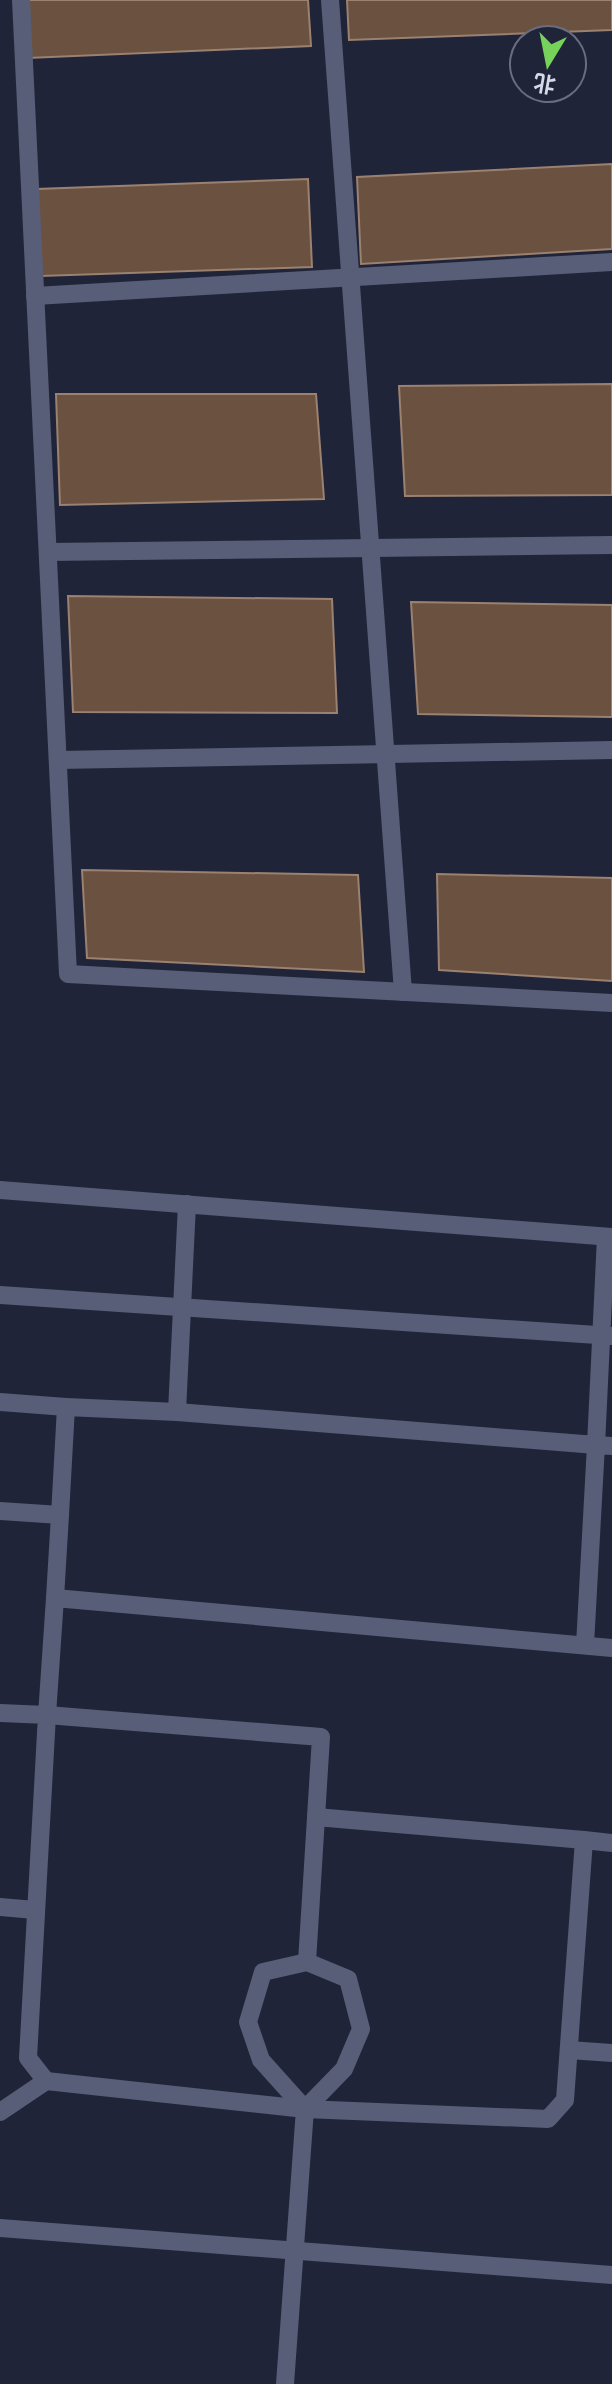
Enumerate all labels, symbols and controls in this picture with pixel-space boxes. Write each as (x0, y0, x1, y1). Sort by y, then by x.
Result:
north arrow (508, 24, 588, 104)
text: 北 (532, 69, 558, 97)

